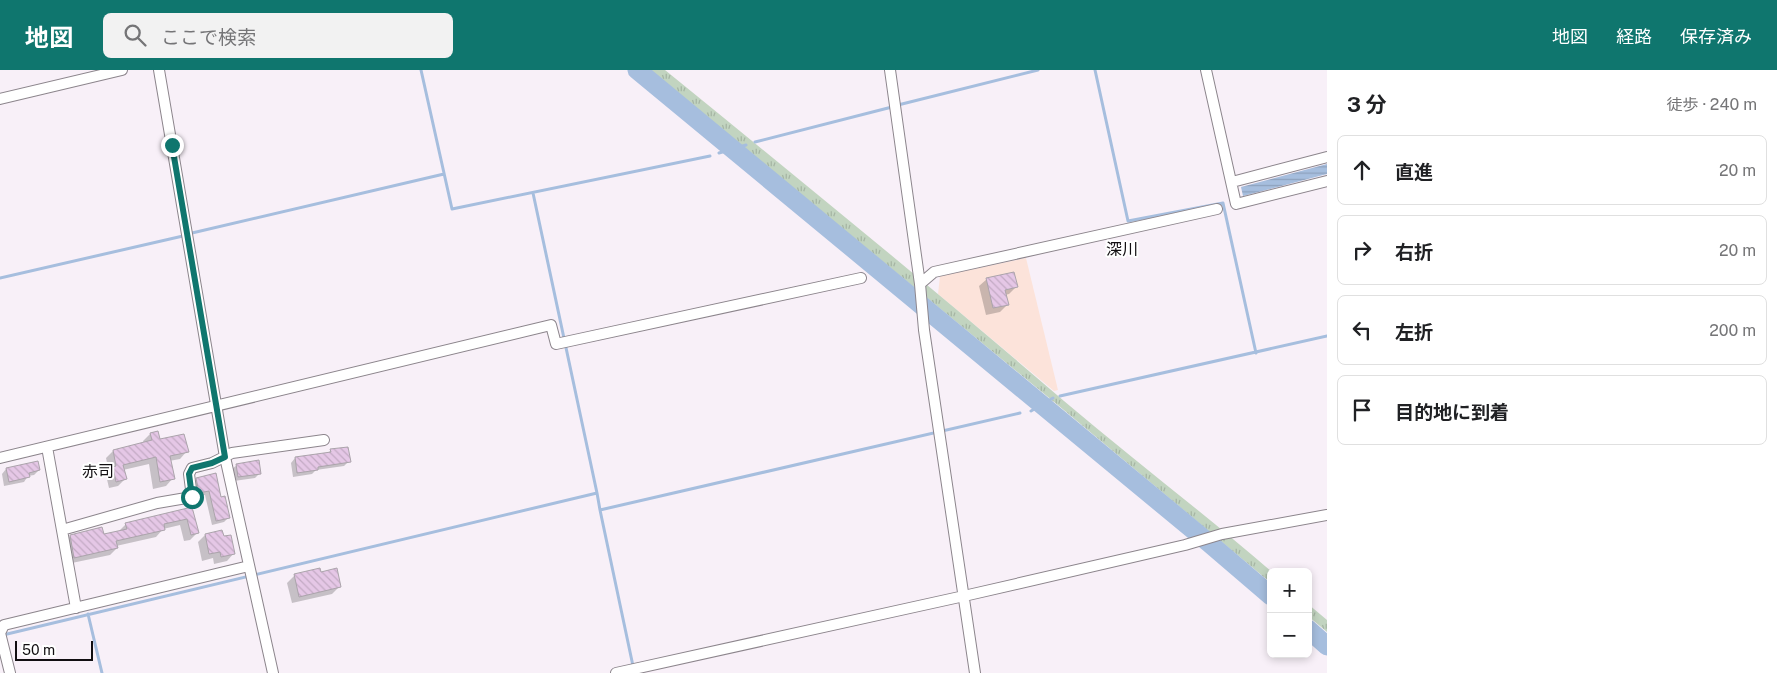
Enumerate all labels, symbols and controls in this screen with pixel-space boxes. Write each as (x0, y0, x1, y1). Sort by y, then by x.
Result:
search box (103, 13, 453, 58)
icon: search (121, 21, 149, 49)
text: 地図 (25, 23, 73, 51)
text: ここで検索 (161, 26, 256, 48)
text: 地図 (1552, 26, 1588, 47)
text: 経路 (1616, 26, 1652, 47)
text: 保存済み (1680, 26, 1752, 47)
text: 3 分 (1347, 92, 1387, 117)
text: 徒歩 · 240 m (1667, 95, 1757, 114)
route end (161, 134, 184, 157)
icon: ahead (1348, 156, 1376, 184)
text: 直進 (1395, 161, 1433, 183)
text: 20 m (1719, 161, 1756, 180)
icon: right (1348, 236, 1376, 264)
district label: 深川 (1106, 240, 1138, 259)
text: 右折 (1395, 241, 1433, 263)
text: 20 m (1719, 241, 1756, 260)
icon: left (1348, 316, 1376, 344)
text: 左折 (1395, 321, 1433, 343)
text: 200 m (1709, 321, 1756, 340)
icon: arrive (1348, 396, 1376, 424)
text: 目的地に到着 (1395, 401, 1509, 423)
district label: 赤司 (82, 462, 114, 481)
route start (181, 486, 204, 509)
map controls (1267, 568, 1312, 658)
button: + (1267, 568, 1312, 613)
button: − (1267, 613, 1312, 658)
scale bar (15, 638, 92, 661)
text: 50 m (22, 642, 55, 658)

